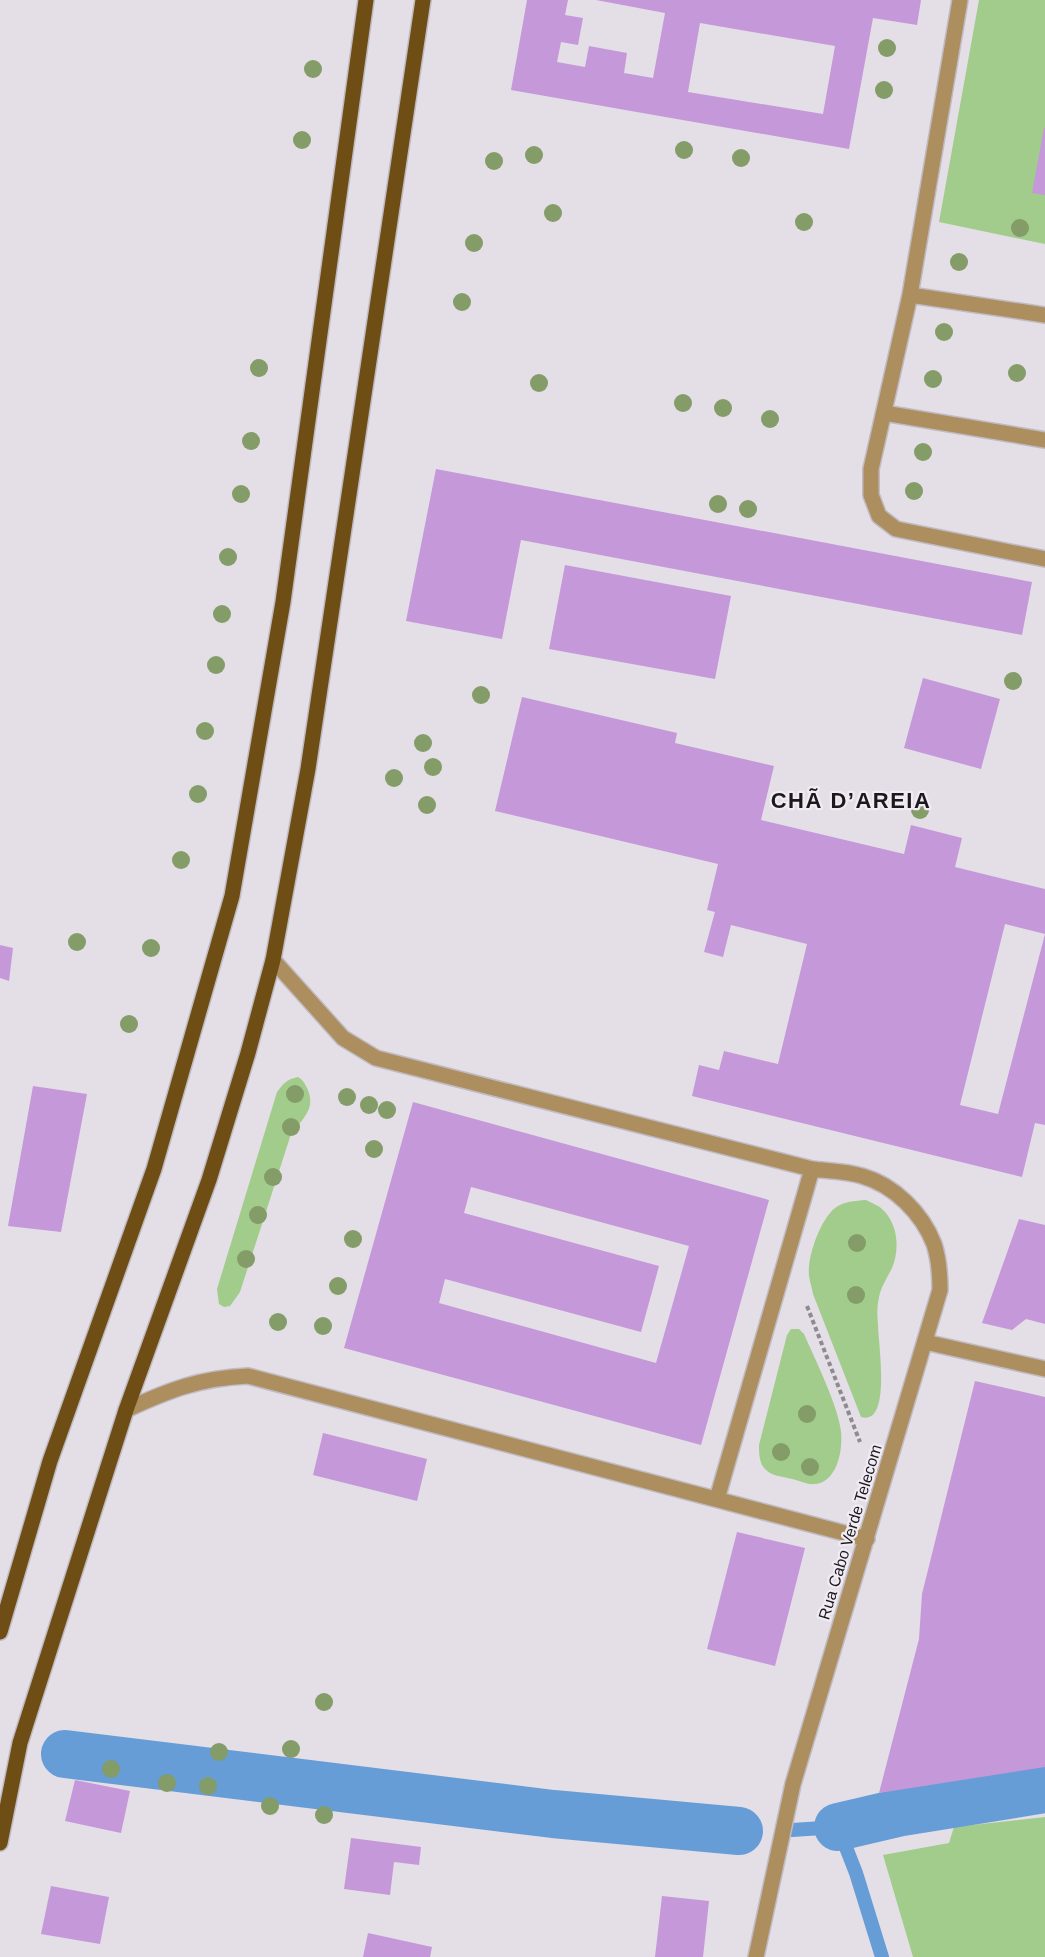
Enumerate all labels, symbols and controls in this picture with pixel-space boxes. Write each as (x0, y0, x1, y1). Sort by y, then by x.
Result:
district label: CHÃ D’AREIA (771, 788, 931, 813)
street label: Rua Cabo Verde Telecom (815, 1442, 885, 1622)

